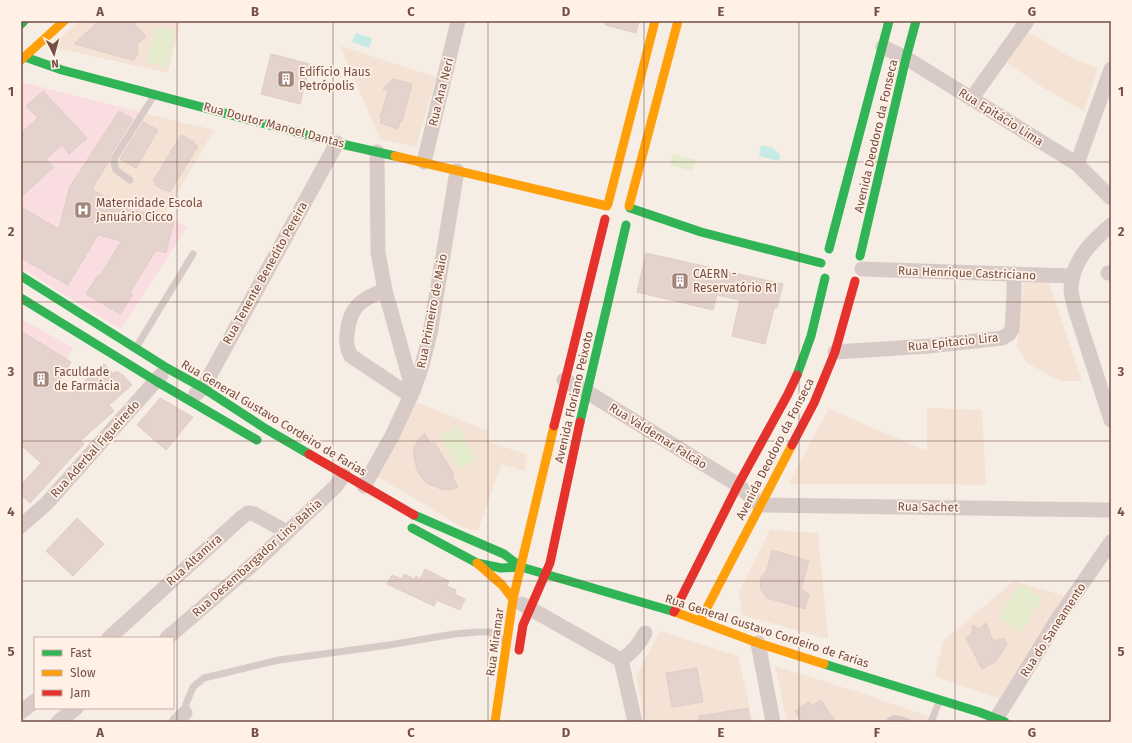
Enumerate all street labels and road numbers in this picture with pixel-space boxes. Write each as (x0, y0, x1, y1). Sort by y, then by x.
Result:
street label: Rua Ana Neri (426, 56, 456, 128)
street label: Avenida Deodoro da Fonseca (851, 58, 901, 214)
street label: Rua Epitácio Lima (956, 85, 1046, 149)
street label: Rua Doutor Manoel Dantas (202, 99, 346, 151)
street label: Rua Tenente Benedito Pereira (220, 199, 310, 347)
street label: Rua Primeiro de Maio (414, 252, 450, 370)
street label: Rua Henrique Castriciano (898, 264, 1036, 282)
street label: Avenida Floriano Peixoto (552, 330, 596, 464)
street label: Rua Epitacio Lira (907, 330, 999, 354)
street label: Rua General Gustavo Cordeiro de Farias (179, 357, 370, 479)
street label: Avenida Deodoro da Fonseca (733, 376, 817, 522)
street label: Rua Aderbal Figueiredo (48, 397, 142, 501)
street label: Rua Valdemar Falcão (607, 400, 709, 472)
street label: Rua Desembargador Lins Bahia (189, 496, 325, 620)
street label: Rua Sachet (898, 499, 959, 515)
street label: Rua Altamira (163, 532, 225, 588)
street label: Rua do Saneamento (1017, 580, 1089, 680)
street label: Rua General Gustavo Cordeiro de Farias (663, 591, 871, 671)
street label: Rua Miramar (483, 607, 507, 677)

